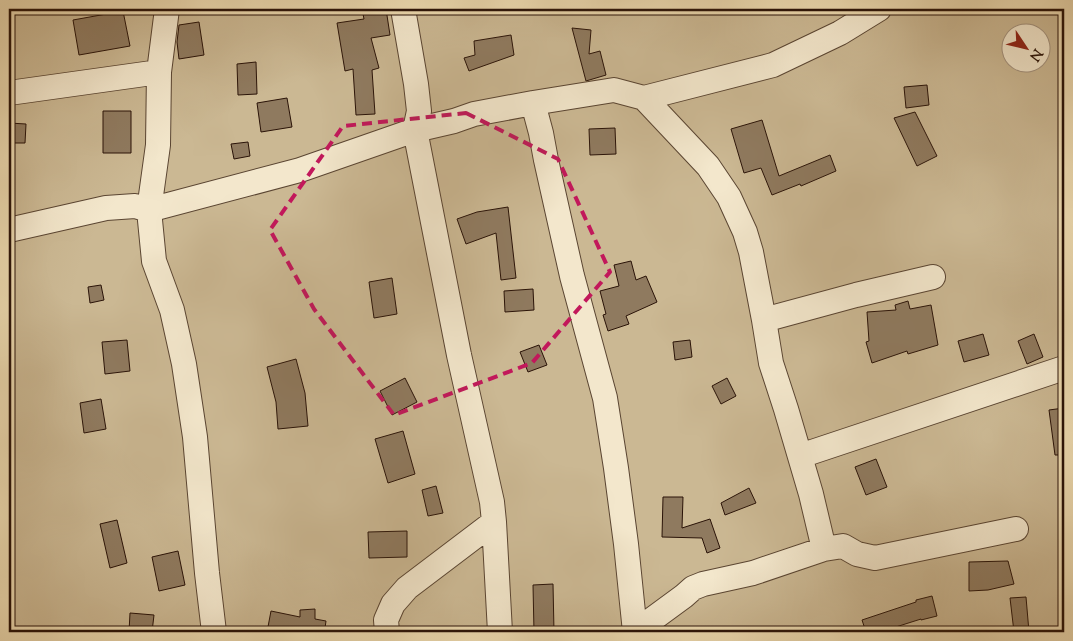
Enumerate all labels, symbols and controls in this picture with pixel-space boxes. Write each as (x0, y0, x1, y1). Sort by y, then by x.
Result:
north arrow (1000, 22, 1050, 72)
text: N (1024, 44, 1046, 65)

